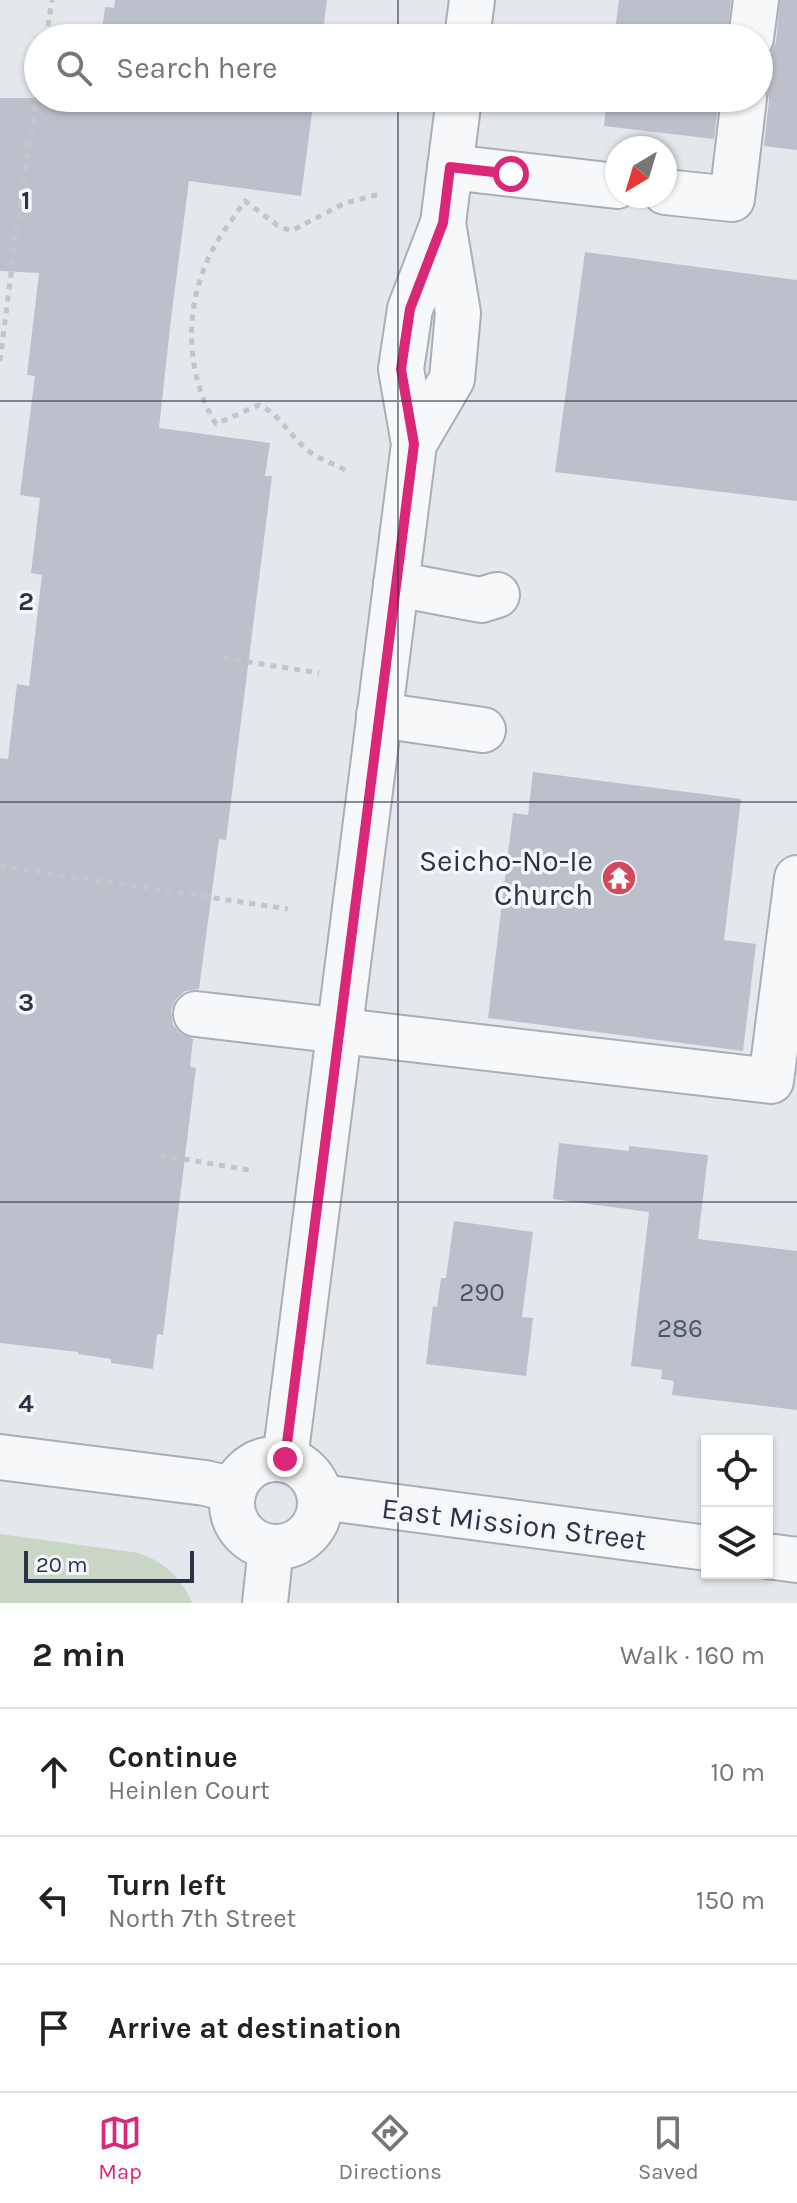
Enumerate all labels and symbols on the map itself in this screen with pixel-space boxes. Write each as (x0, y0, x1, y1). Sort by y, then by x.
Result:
north arrow (605, 136, 677, 208)
route start (493, 156, 529, 192)
text: 1 (21, 185, 31, 216)
text: 2 (18, 586, 34, 617)
place label: Seicho-No-Ie Church (419, 843, 593, 913)
temple icon: Seicho-No-Ie Church (600, 859, 638, 897)
text: 3 (18, 987, 34, 1018)
house number: 290 (459, 1277, 505, 1308)
house number: 286 (657, 1313, 703, 1344)
text: 4 (18, 1388, 34, 1419)
route end (267, 1441, 303, 1477)
street label: East Mission Street (380, 1490, 648, 1558)
scale bar (24, 1547, 194, 1583)

